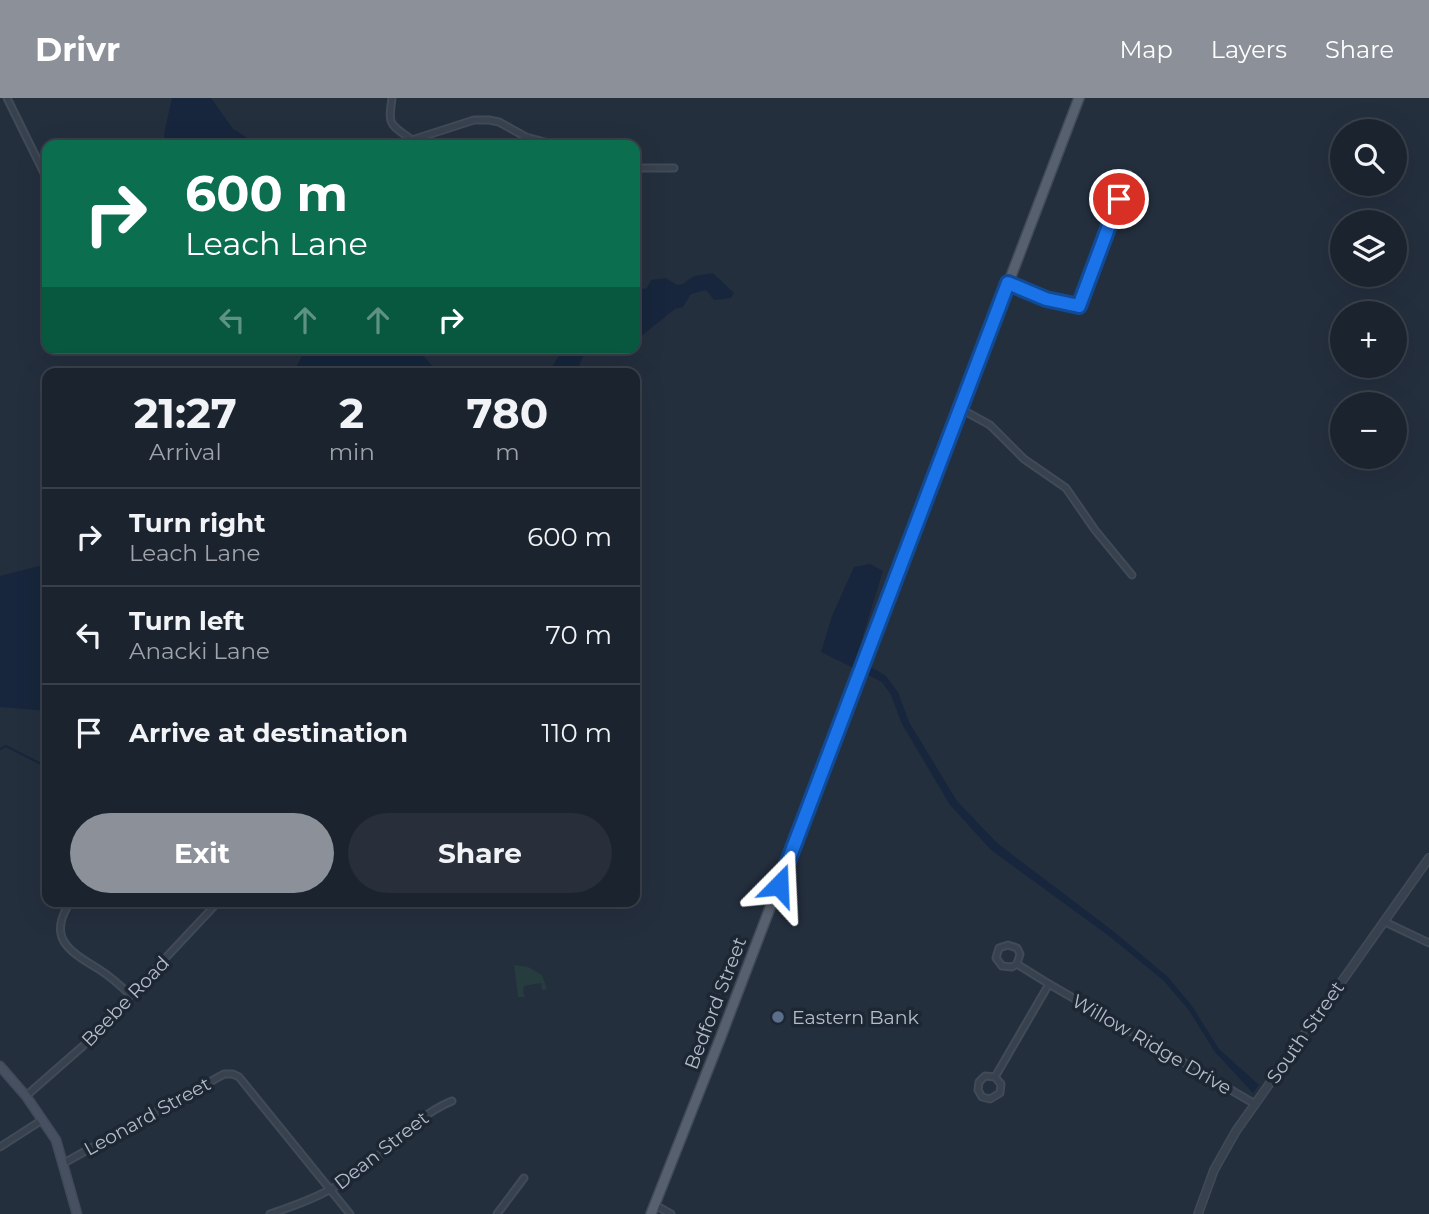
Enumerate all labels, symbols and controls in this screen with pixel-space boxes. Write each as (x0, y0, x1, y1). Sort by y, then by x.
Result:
text: Drivr (35, 29, 120, 69)
text: Map (1119, 35, 1173, 64)
text: Layers (1211, 35, 1287, 64)
text: Share (1325, 35, 1394, 64)
map controls (1330, 119, 1407, 469)
button: search (1330, 119, 1407, 196)
text: 600 m (185, 164, 348, 223)
icon: right (70, 168, 161, 259)
pin (1089, 169, 1149, 229)
icon: arrive (1100, 180, 1138, 218)
button: layers (1330, 210, 1407, 287)
text: Leach Lane (185, 224, 368, 263)
icon: left (213, 301, 251, 339)
icon: ahead (286, 301, 324, 339)
icon: ahead (359, 301, 397, 339)
icon: right (432, 301, 470, 339)
button: + (1330, 301, 1407, 378)
text: 21:27 (134, 387, 237, 439)
text: 2 (339, 387, 364, 439)
text: 780 (467, 387, 548, 439)
button: − (1330, 392, 1407, 469)
text: Arrival (149, 438, 222, 466)
text: min (329, 438, 375, 466)
text: m (495, 438, 520, 466)
text: Turn right (129, 507, 265, 539)
icon: right (70, 518, 108, 556)
text: 600 m (527, 521, 612, 553)
text: Leach Lane (129, 539, 260, 567)
text: Turn left (129, 605, 245, 637)
icon: left (70, 616, 108, 654)
text: 70 m (546, 619, 612, 651)
text: Anacki Lane (129, 637, 270, 665)
icon: arrive (70, 714, 108, 752)
text: Arrive at destination (129, 717, 408, 749)
text: 110 m (542, 717, 612, 749)
button: Exit (70, 813, 334, 893)
button: Share (348, 813, 612, 893)
position arrow (742, 848, 816, 922)
street label: Bedford Street (680, 934, 751, 1072)
street label: Beebe Road (77, 952, 174, 1051)
street label: South Street (1262, 977, 1349, 1088)
street label: Willow Ridge Drive (1068, 989, 1236, 1099)
place label: Eastern Bank (792, 1006, 920, 1029)
marker: Eastern Bank (770, 1009, 786, 1025)
street label: Leonard Street (80, 1072, 215, 1161)
street label: Dean Street (330, 1106, 433, 1194)

